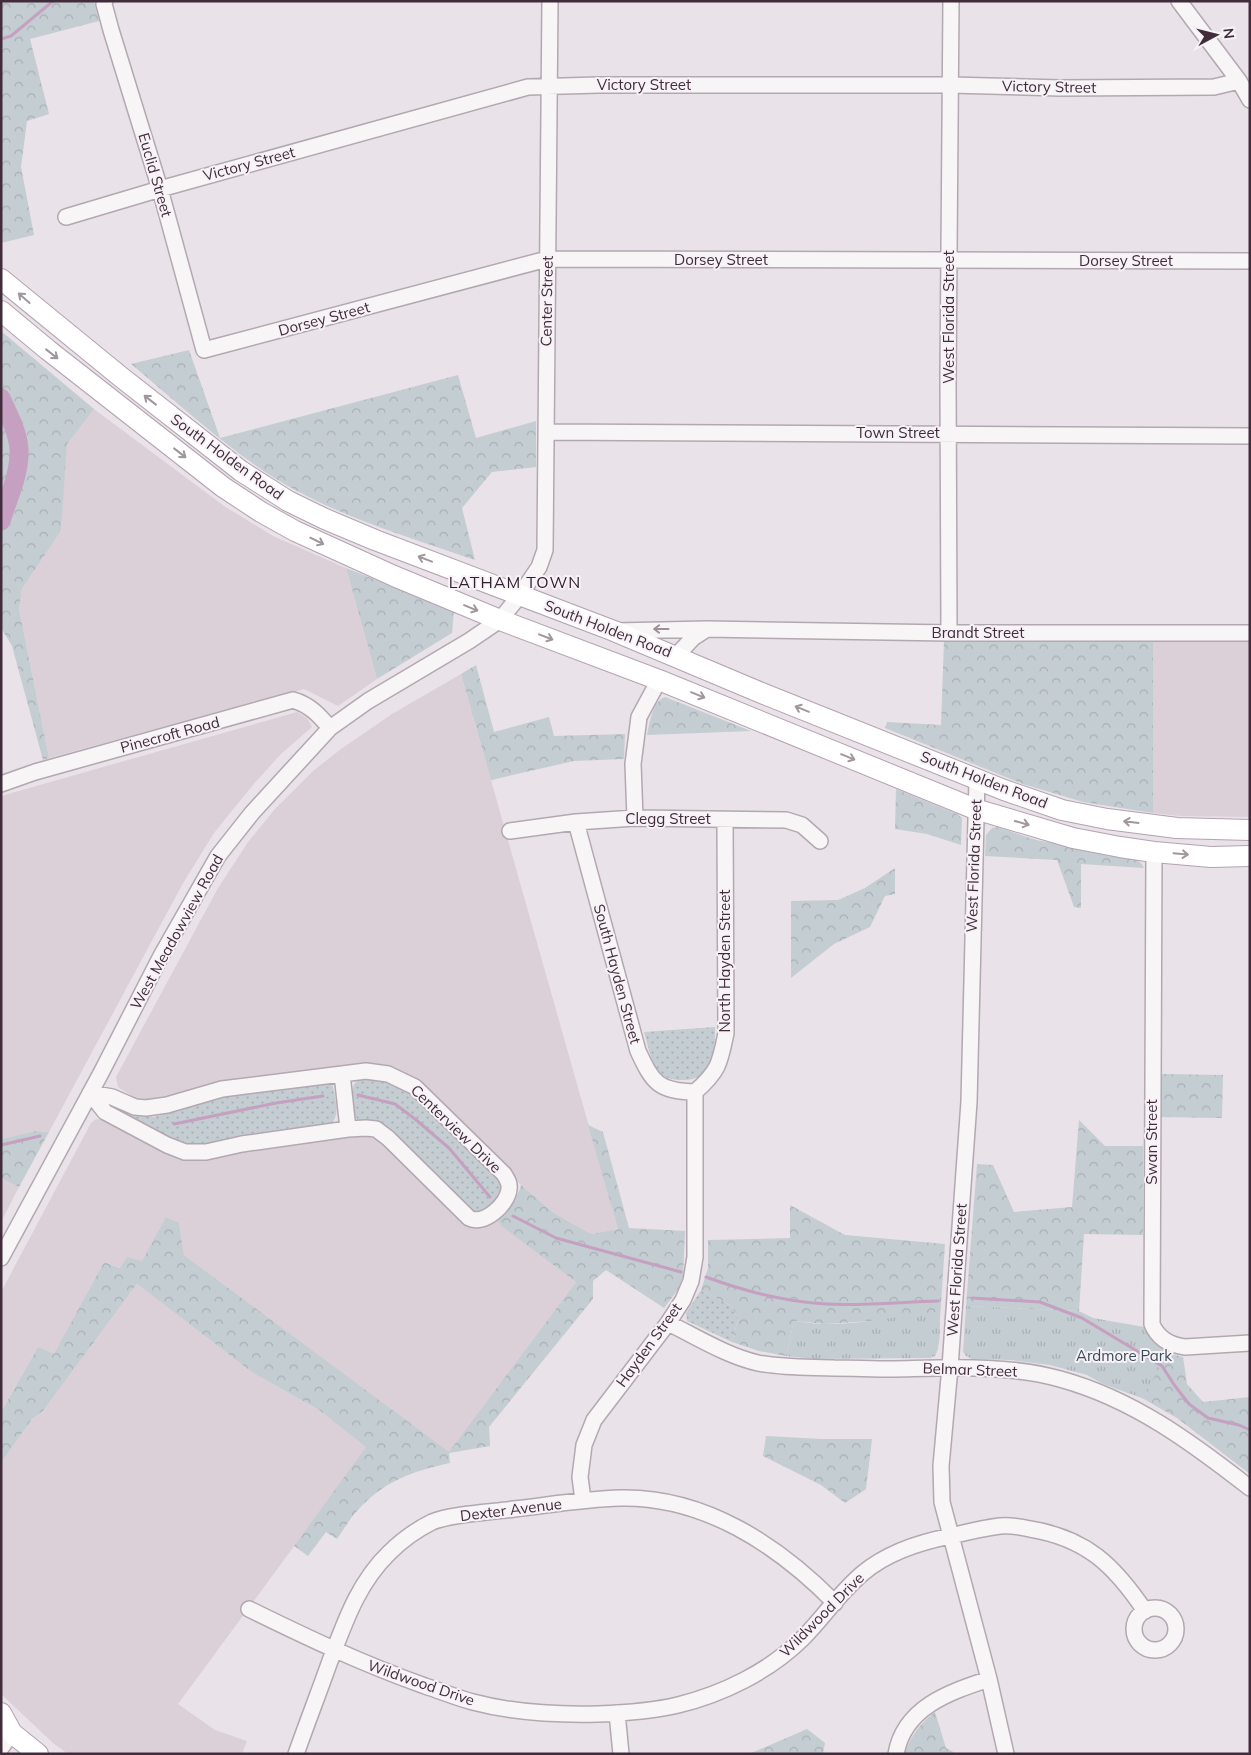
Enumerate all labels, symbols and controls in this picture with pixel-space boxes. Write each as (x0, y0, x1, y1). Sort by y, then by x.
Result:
north arrow (1191, 10, 1241, 60)
text: N (1219, 27, 1238, 40)
street label: Victory Street (597, 75, 691, 94)
street label: Victory Street (1002, 76, 1096, 97)
street label: Euclid Street (134, 131, 177, 219)
street label: Victory Street (201, 142, 297, 185)
street label: Dorsey Street (674, 250, 768, 269)
street label: West Florida Street (939, 250, 958, 384)
street label: Dorsey Street (1079, 251, 1173, 270)
street label: Center Street (536, 255, 557, 347)
one-way arrow (17, 293, 30, 304)
street label: Dorsey Street (276, 297, 372, 340)
one-way arrow (45, 348, 58, 359)
one-way arrow (144, 395, 157, 406)
street label: South Holden Road (167, 409, 287, 504)
street label: Town Street (856, 423, 940, 442)
one-way arrow (173, 448, 186, 459)
one-way arrow (309, 537, 324, 547)
one-way arrow (418, 554, 434, 563)
district label: LATHAM TOWN (449, 572, 581, 592)
street label: South Holden Road (542, 596, 675, 662)
one-way arrow (463, 603, 478, 613)
street label: Brandt Street (931, 623, 1025, 642)
one-way arrow (653, 624, 669, 634)
one-way arrow (538, 633, 553, 642)
one-way arrow (690, 692, 705, 701)
one-way arrow (794, 704, 810, 713)
street label: Pinecroft Road (118, 712, 222, 757)
street label: South Holden Road (918, 747, 1051, 813)
one-way arrow (840, 753, 855, 762)
street label: West Florida Street (962, 799, 985, 933)
street label: Clegg Street (625, 809, 711, 828)
one-way arrow (1124, 817, 1140, 827)
one-way arrow (1014, 818, 1030, 828)
one-way arrow (1173, 850, 1189, 859)
street label: West Meadowview Road (126, 851, 227, 1013)
street label: North Hayden Street (715, 889, 734, 1033)
street label: South Hayden Street (590, 902, 645, 1046)
street label: Centerview Drive (407, 1081, 506, 1177)
street label: Swan Street (1142, 1099, 1161, 1185)
street label: West Florida Street (942, 1203, 971, 1337)
street label: Hayden Street (612, 1299, 686, 1391)
park label: Ardmore Park (1076, 1346, 1172, 1365)
street label: Belmar Street (922, 1358, 1018, 1381)
street label: Dexter Avenue (459, 1494, 563, 1525)
street label: Wildwood Drive (775, 1568, 868, 1661)
street label: Wildwood Drive (365, 1655, 477, 1710)

